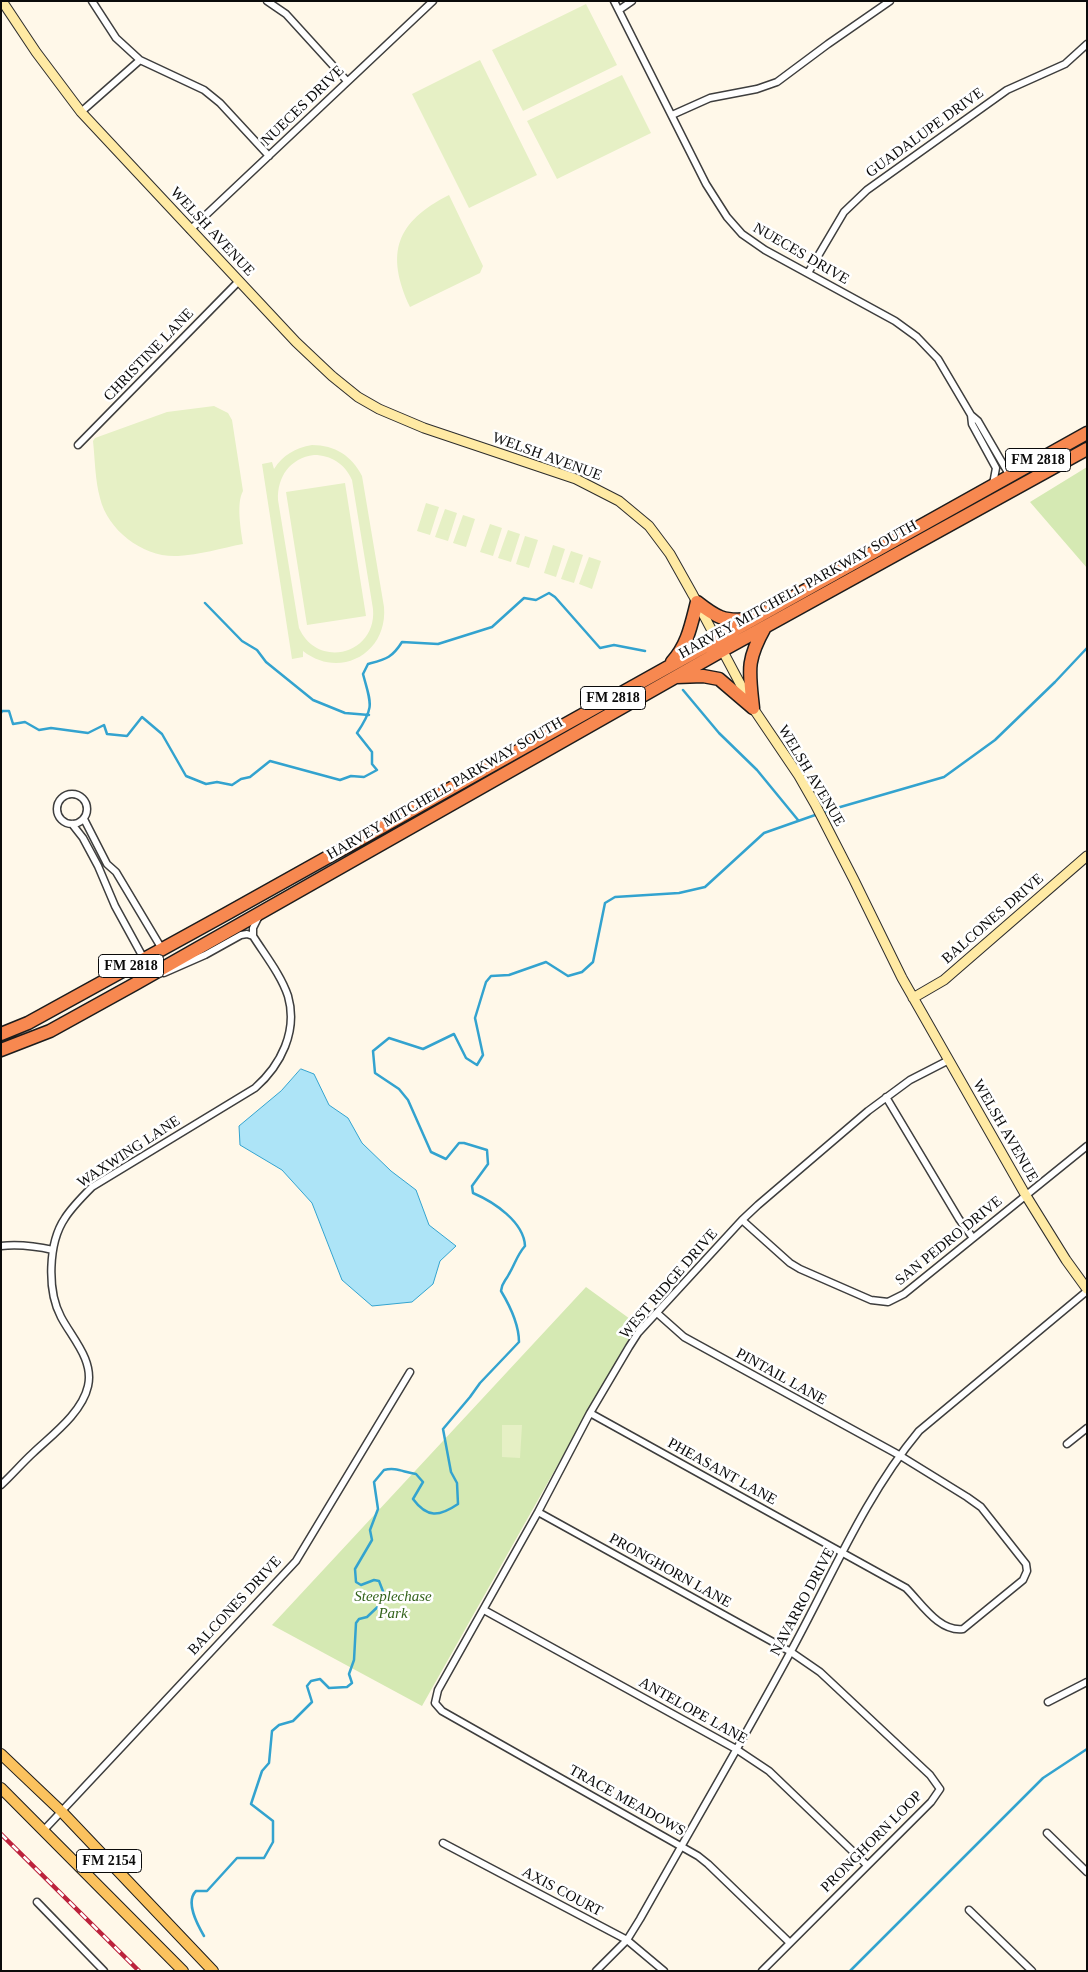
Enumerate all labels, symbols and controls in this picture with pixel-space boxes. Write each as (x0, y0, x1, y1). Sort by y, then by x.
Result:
street label: NUECES DRIVE (258, 62, 348, 150)
street label: GUADALUPE DRIVE (863, 84, 987, 182)
street label: WELSH AVENUE (166, 184, 258, 280)
street label: NUECES DRIVE (750, 219, 852, 289)
street label: CHRISTINE LANE (100, 305, 198, 405)
street label: WELSH AVENUE (490, 429, 604, 485)
road number: FM 2818 (1006, 448, 1070, 472)
street label: HARVEY MITCHELL PARKWAY SOUTH (676, 517, 920, 663)
road number: FM 2818 (580, 686, 646, 710)
street label: HARVEY MITCHELL PARKWAY SOUTH (324, 714, 566, 864)
street label: WELSH AVENUE (774, 722, 848, 830)
street label: BALCONES DRIVE (939, 870, 1047, 968)
road number: FM 2818 (98, 954, 164, 978)
street label: WELSH AVENUE (968, 1077, 1042, 1185)
street label: WAXWING LANE (74, 1112, 184, 1192)
street label: SAN PEDRO DRIVE (892, 1192, 1006, 1290)
street label: WEST RIDGE DRIVE (616, 1225, 722, 1343)
street label: PINTAIL LANE (733, 1345, 829, 1409)
street label: PHEASANT LANE (664, 1435, 780, 1509)
street label: PRONGHORN LANE (606, 1530, 734, 1612)
street label: NAVARRO DRIVE (767, 1545, 839, 1659)
street label: BALCONES DRIVE (185, 1553, 285, 1659)
park label: Steeplechase Park (354, 1588, 432, 1623)
street label: ANTELOPE LANE (636, 1674, 750, 1748)
street label: TRACE MEADOWS (566, 1762, 688, 1840)
street label: PRONGHORN LOOP (817, 1787, 927, 1897)
road number: FM 2154 (76, 1850, 142, 1872)
street label: AXIS COURT (519, 1863, 605, 1921)

